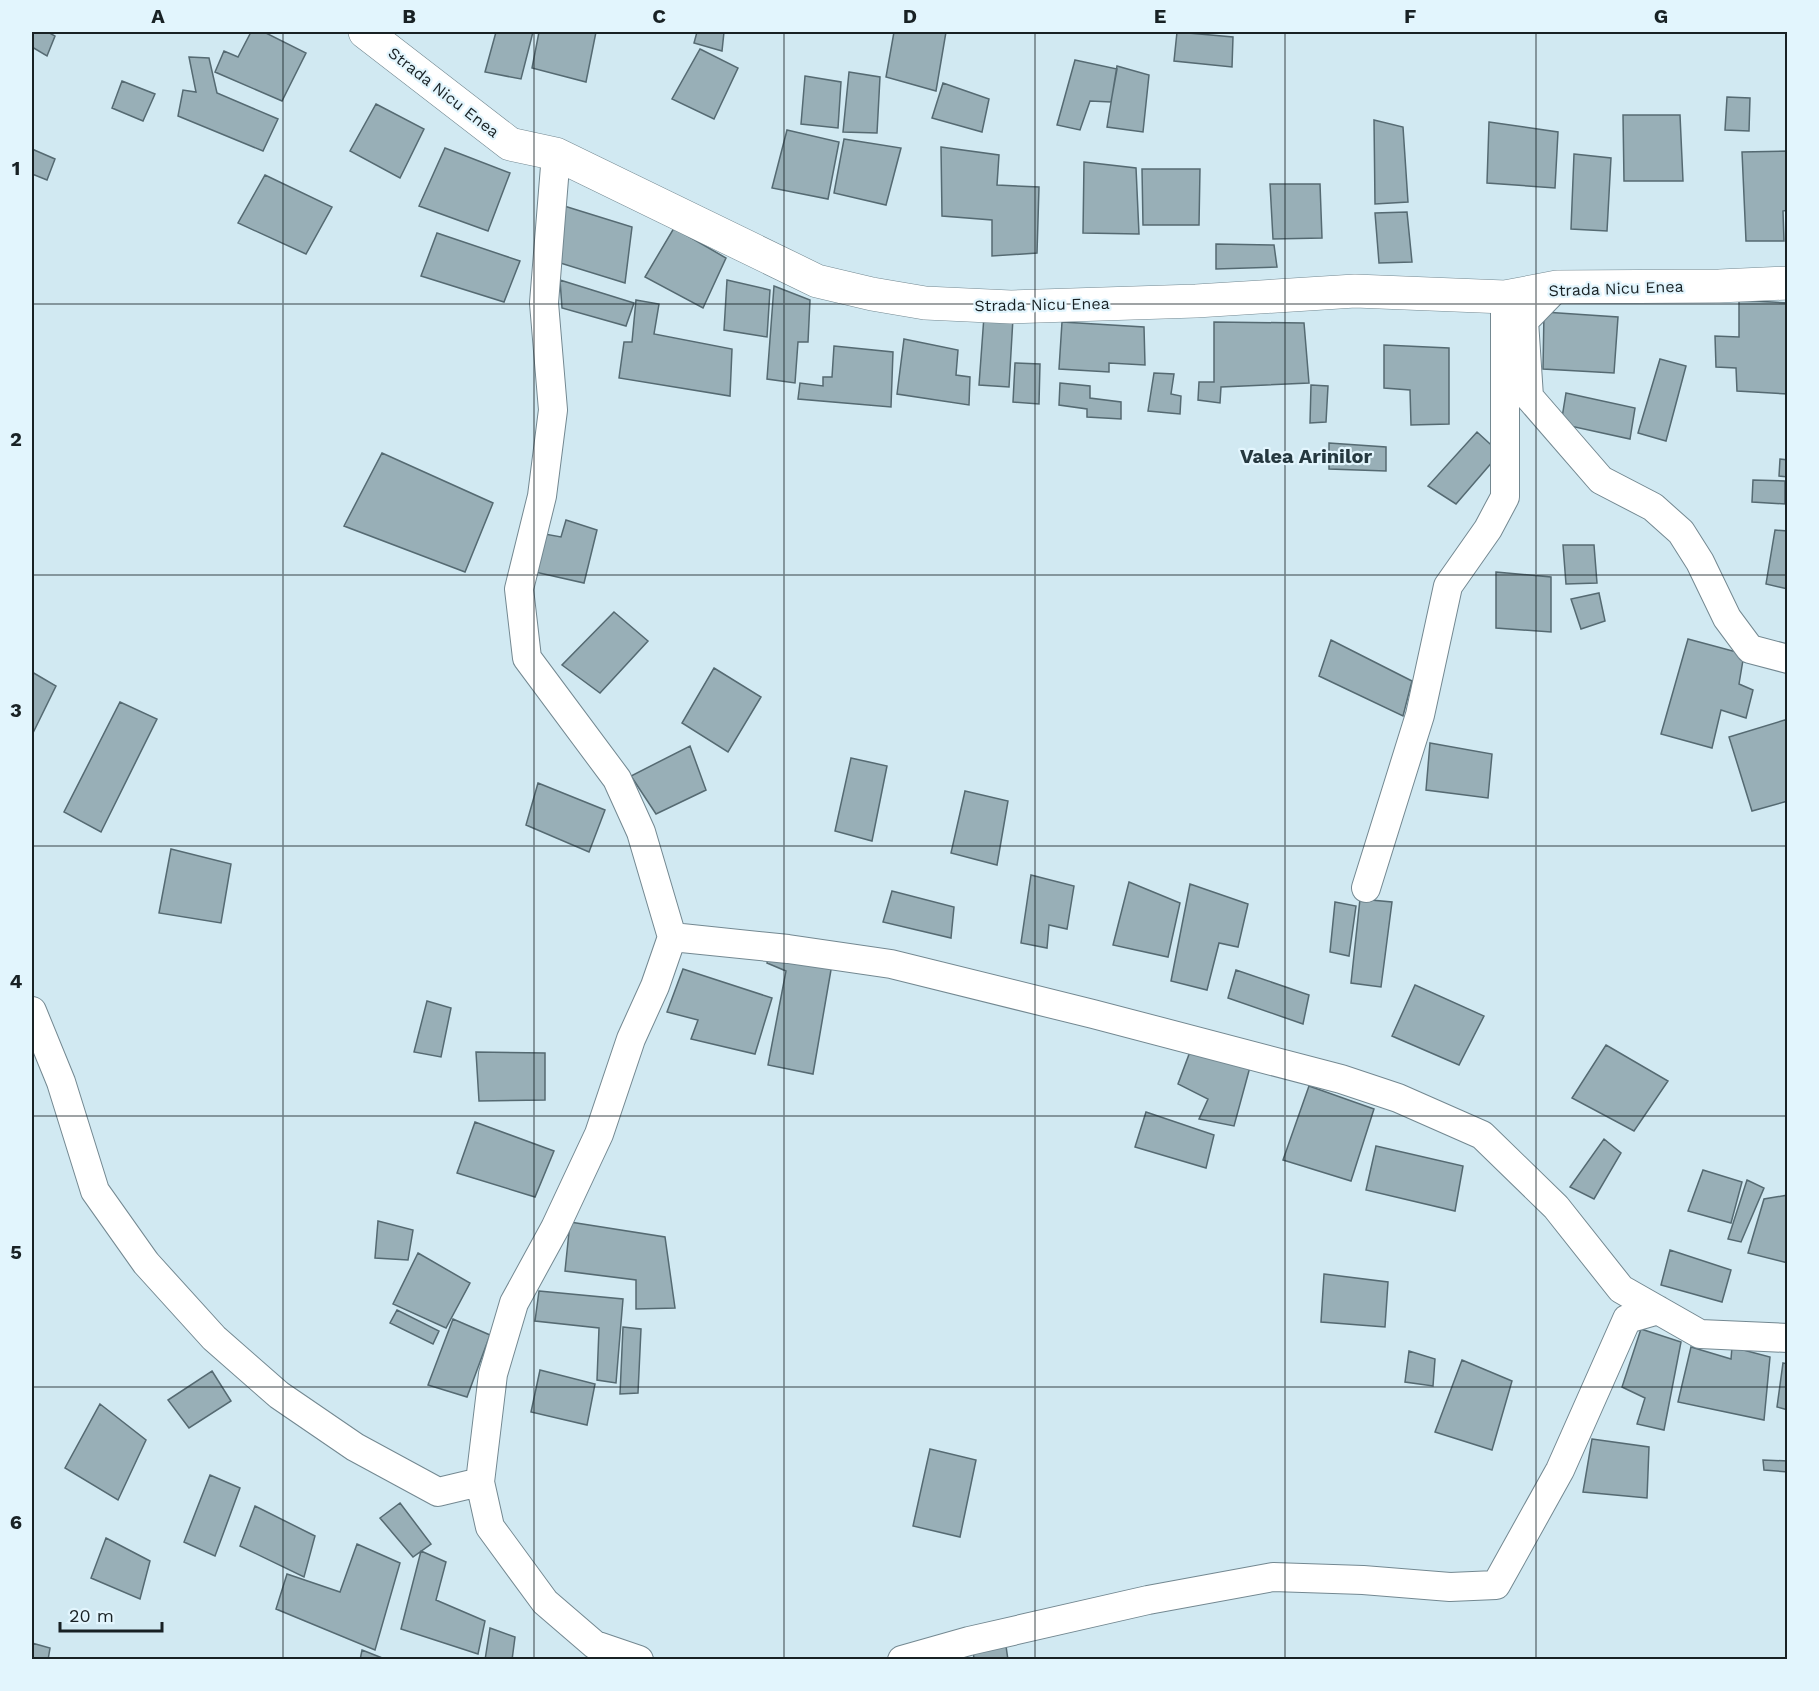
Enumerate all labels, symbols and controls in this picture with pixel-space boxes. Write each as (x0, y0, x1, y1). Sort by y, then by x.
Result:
text: A (151, 4, 165, 28)
text: B (402, 4, 416, 28)
text: C (652, 4, 666, 28)
text: D (903, 4, 917, 28)
text: E (1154, 4, 1166, 28)
text: F (1404, 4, 1416, 28)
text: G (1654, 4, 1668, 28)
street label: Strada Nicu Enea (385, 43, 503, 141)
text: 1 (12, 156, 20, 180)
street label: Strada Nicu Enea (1548, 277, 1684, 300)
street label: Strada Nicu Enea (974, 294, 1110, 315)
text: 2 (10, 427, 22, 451)
district label: Valea Arinilor (1240, 444, 1372, 468)
text: 3 (10, 698, 22, 722)
text: 4 (10, 969, 23, 993)
text: 5 (10, 1240, 22, 1264)
text: 6 (10, 1510, 22, 1534)
scale bar (60, 1595, 162, 1633)
text: 20 m (69, 1605, 114, 1626)

